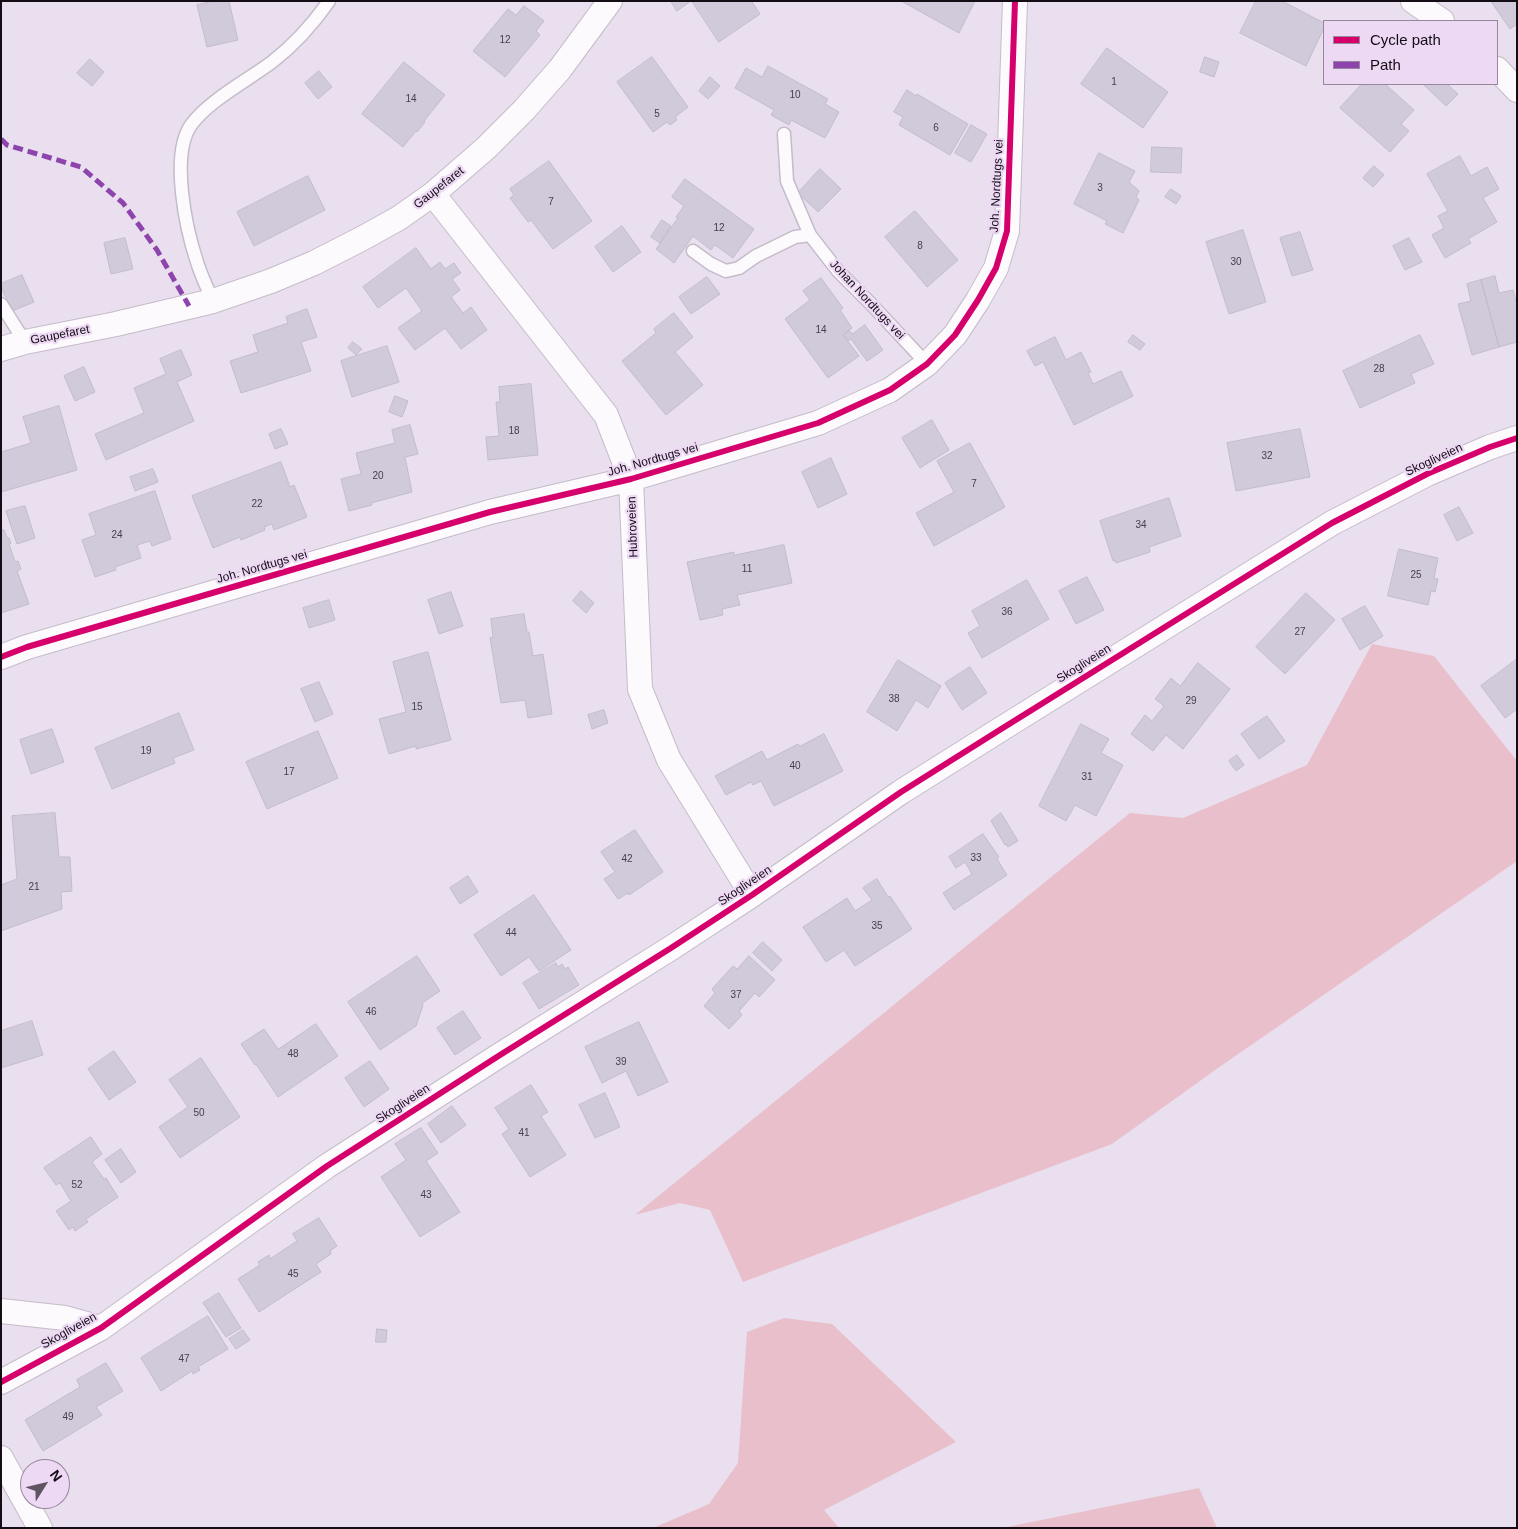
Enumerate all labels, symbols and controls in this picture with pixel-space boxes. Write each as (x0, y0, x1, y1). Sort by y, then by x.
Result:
legend (1323, 20, 1498, 85)
text: Cycle path (1370, 31, 1441, 48)
house number: 12 (499, 34, 511, 46)
text: Path (1370, 56, 1401, 73)
house number: 1 (1111, 76, 1117, 88)
house number: 10 (789, 89, 801, 101)
house number: 14 (405, 93, 417, 105)
house number: 5 (654, 108, 660, 120)
house number: 6 (933, 122, 939, 134)
street label: Joh. Nordtugs vei (987, 139, 1007, 233)
street label: Gaupefaret (411, 164, 467, 212)
house number: 3 (1097, 182, 1103, 194)
house number: 7 (548, 196, 554, 208)
house number: 12 (713, 222, 725, 234)
house number: 8 (917, 240, 923, 252)
house number: 30 (1230, 256, 1242, 268)
street label: Johan Nordtugs vei (826, 257, 908, 343)
street label: Gaupefaret (29, 322, 91, 348)
house number: 14 (815, 324, 827, 336)
house number: 28 (1373, 363, 1385, 375)
house number: 18 (508, 425, 520, 437)
street label: Joh. Nordtugs vei (606, 440, 700, 480)
street label: Skogliveien (1403, 441, 1465, 479)
house number: 32 (1261, 450, 1273, 462)
house number: 20 (372, 470, 384, 482)
house number: 7 (971, 478, 977, 490)
street label: Hubroveien (625, 496, 641, 558)
house number: 22 (251, 498, 263, 510)
house number: 34 (1135, 519, 1147, 531)
house number: 24 (111, 529, 123, 541)
street label: Joh. Nordtugs vei (215, 547, 309, 587)
house number: 11 (742, 563, 752, 575)
house number: 25 (1410, 569, 1422, 581)
house number: 36 (1001, 606, 1013, 618)
house number: 27 (1294, 626, 1306, 638)
street label: Skogliveien (1054, 642, 1114, 686)
house number: 38 (888, 693, 900, 705)
house number: 29 (1185, 695, 1197, 707)
house number: 15 (411, 701, 423, 713)
house number: 19 (140, 745, 152, 757)
house number: 40 (789, 760, 801, 772)
house number: 17 (283, 766, 295, 778)
house number: 31 (1081, 771, 1093, 783)
house number: 33 (970, 852, 982, 864)
house number: 42 (621, 853, 633, 865)
street label: Skogliveien (716, 863, 774, 909)
house number: 21 (28, 881, 40, 893)
house number: 35 (871, 920, 883, 932)
house number: 44 (505, 927, 517, 939)
house number: 37 (730, 989, 742, 1001)
house number: 46 (365, 1006, 377, 1018)
house number: 48 (287, 1048, 299, 1060)
house number: 39 (615, 1056, 627, 1068)
street label: Skogliveien (373, 1081, 433, 1127)
house number: 50 (193, 1107, 205, 1119)
house number: 41 (518, 1127, 530, 1139)
house number: 52 (71, 1179, 83, 1191)
house number: 43 (420, 1189, 432, 1201)
house number: 45 (287, 1268, 299, 1280)
street label: Skogliveien (39, 1310, 99, 1352)
house number: 47 (178, 1353, 190, 1365)
house number: 49 (62, 1411, 74, 1423)
north arrow (20, 1459, 70, 1509)
text: N (47, 1467, 66, 1485)

